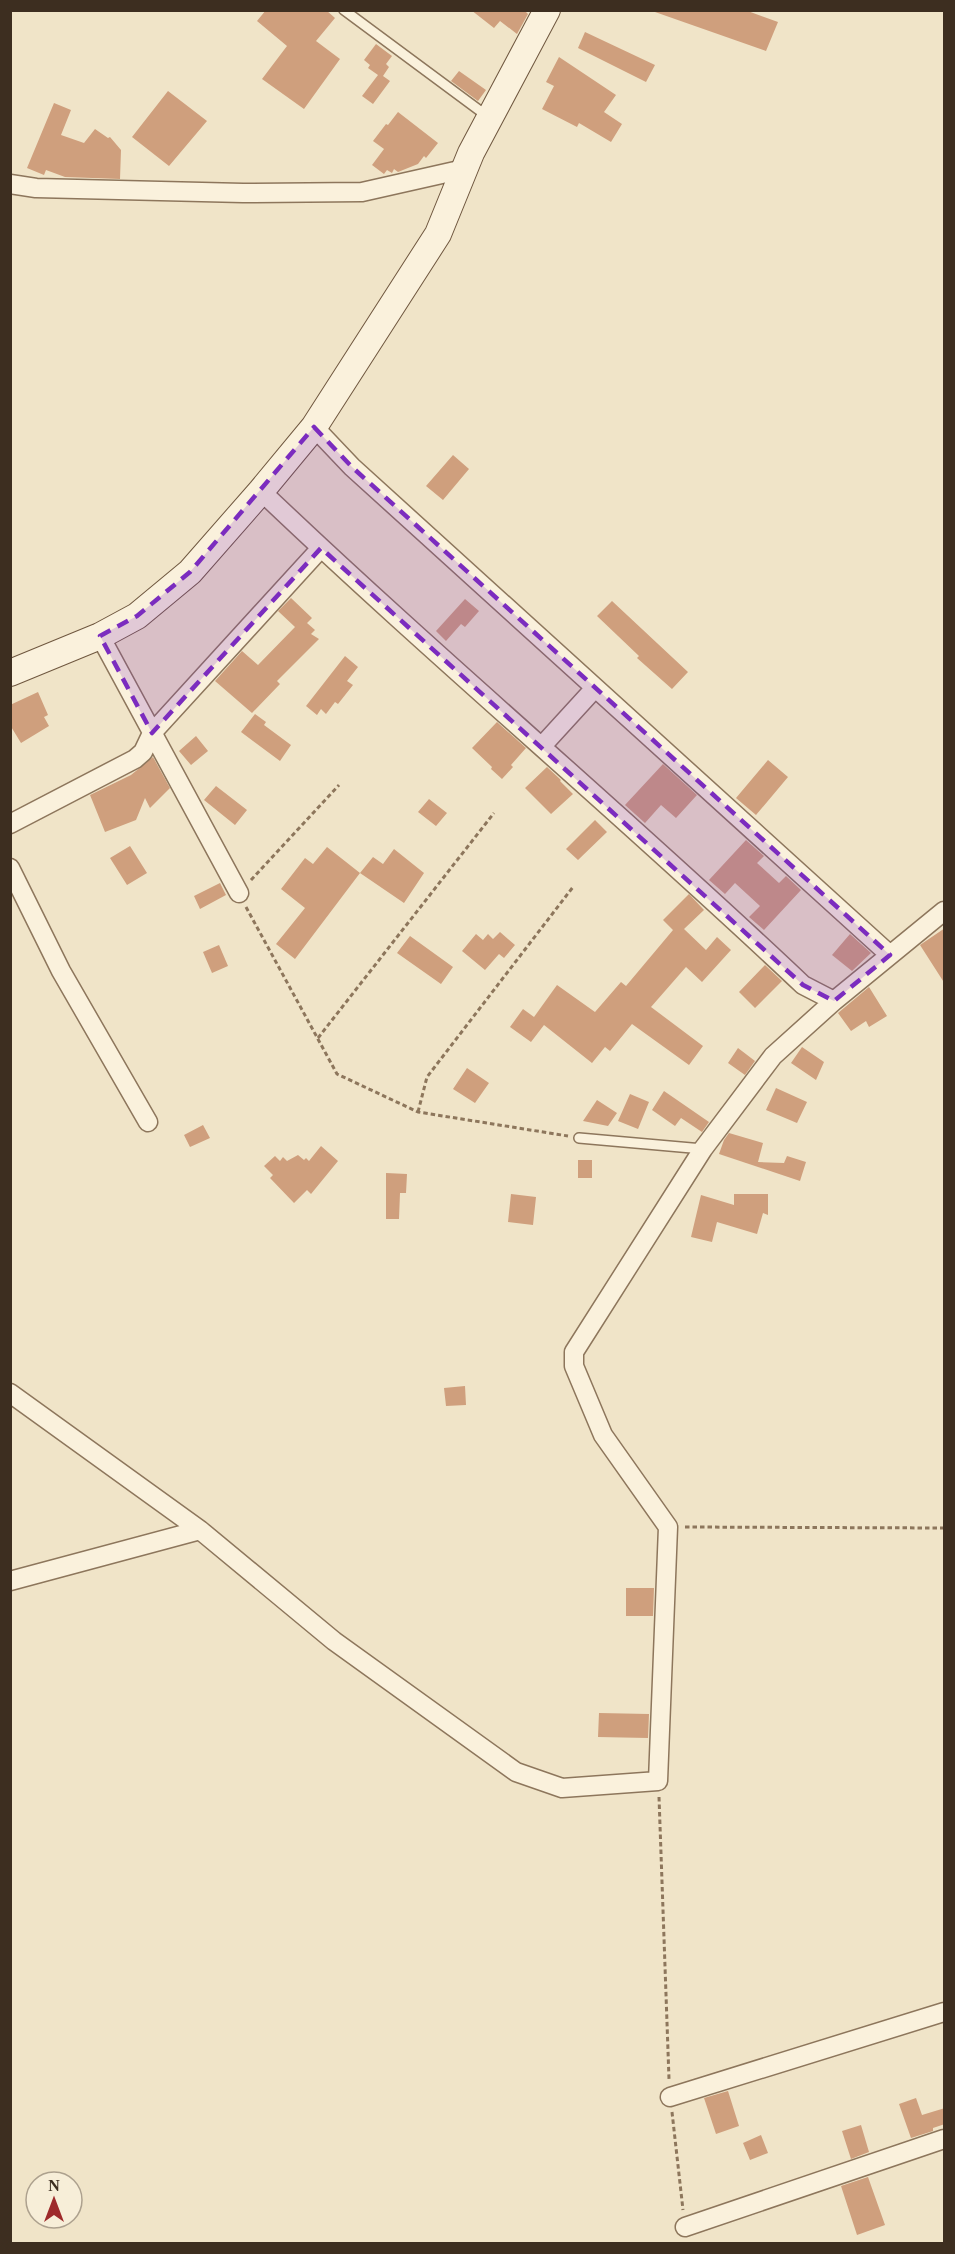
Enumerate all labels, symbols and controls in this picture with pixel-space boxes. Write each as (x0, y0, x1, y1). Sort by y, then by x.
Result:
north arrow (24, 2170, 84, 2230)
text: N (48, 2177, 60, 2194)

